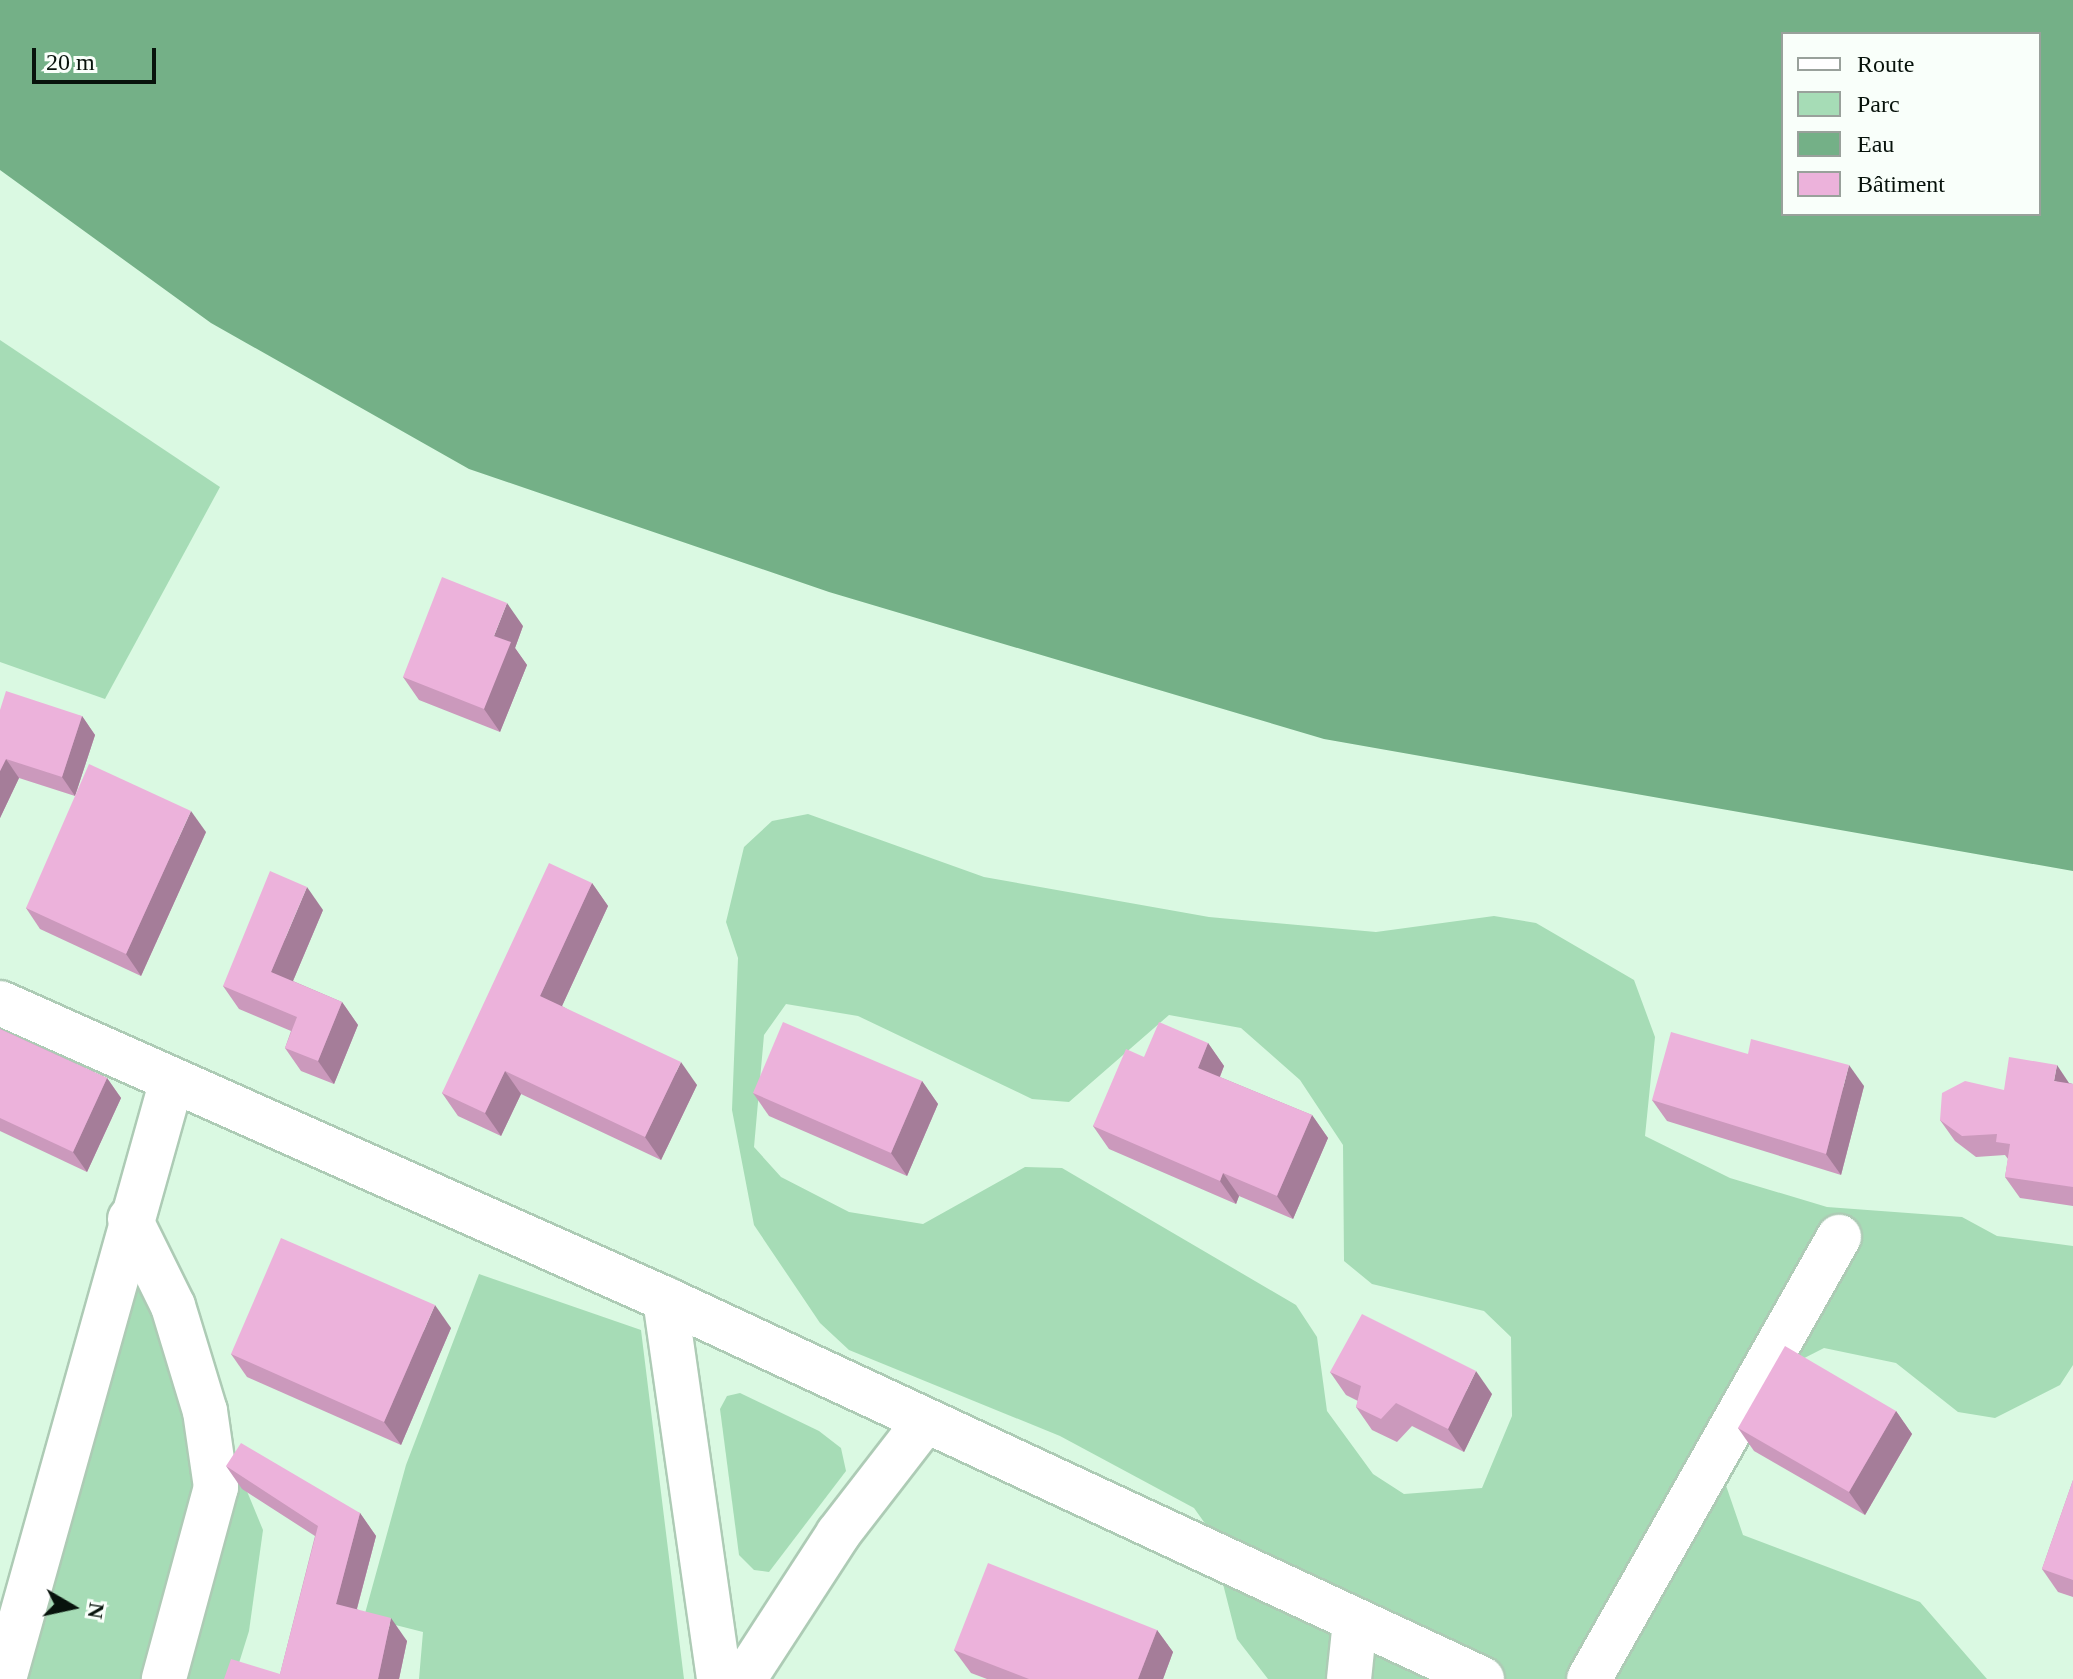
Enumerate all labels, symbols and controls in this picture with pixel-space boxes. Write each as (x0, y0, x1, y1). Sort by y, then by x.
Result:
scale bar (36, 32, 160, 82)
legend (1781, 32, 2041, 216)
text: 20 m (46, 49, 95, 75)
text: Route (1857, 51, 1914, 77)
text: Parc (1857, 91, 1900, 117)
text: Eau (1857, 131, 1894, 157)
text: Bâtiment (1857, 171, 1945, 197)
north arrow (32, 1567, 112, 1647)
text: N (83, 1601, 110, 1621)

